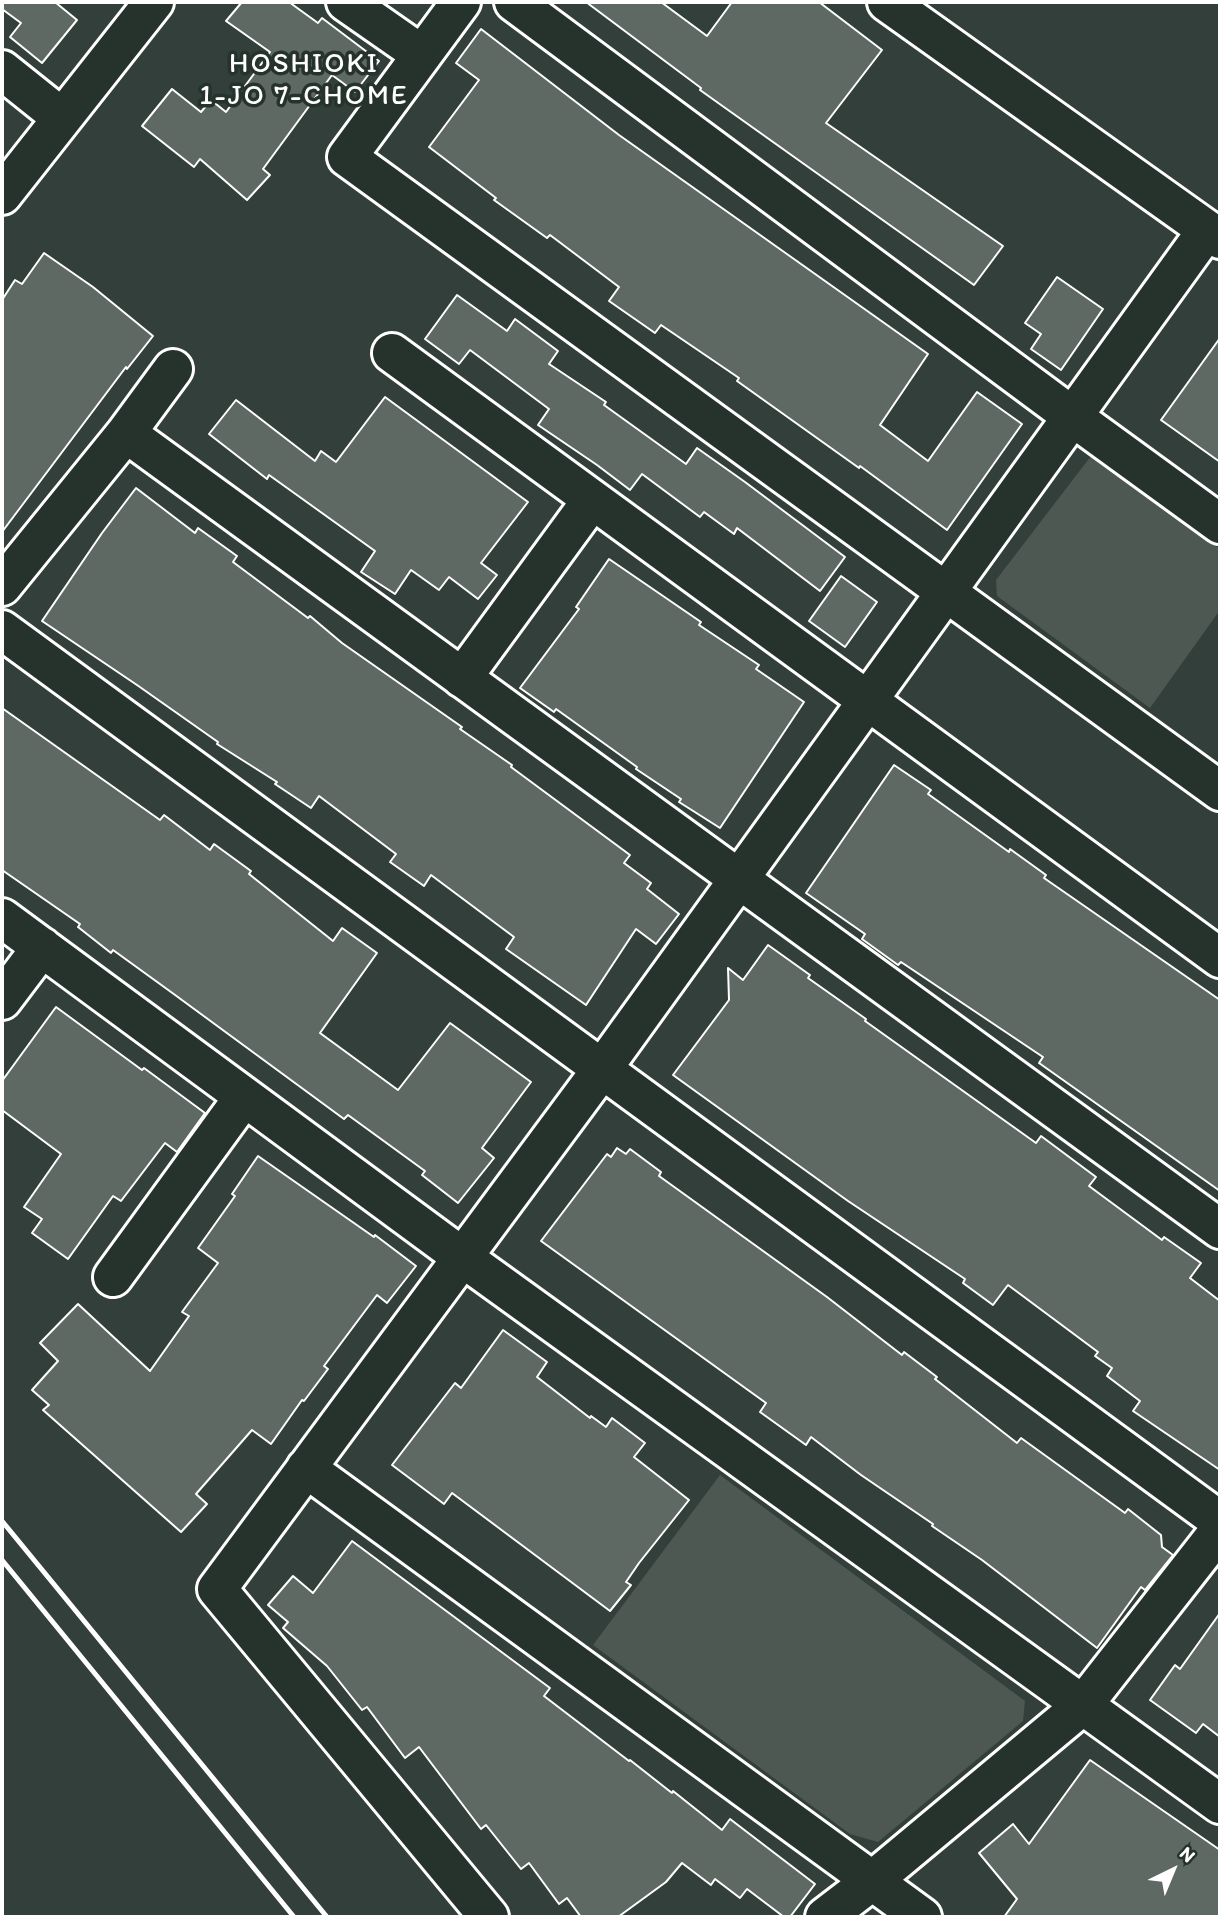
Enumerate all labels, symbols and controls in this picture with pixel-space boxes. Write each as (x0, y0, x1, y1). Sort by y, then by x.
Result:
district label: HOSHIOKI 1-JO 7-CHOME (201, 48, 407, 114)
north arrow (1138, 1835, 1208, 1905)
text: N (1175, 1841, 1200, 1867)

